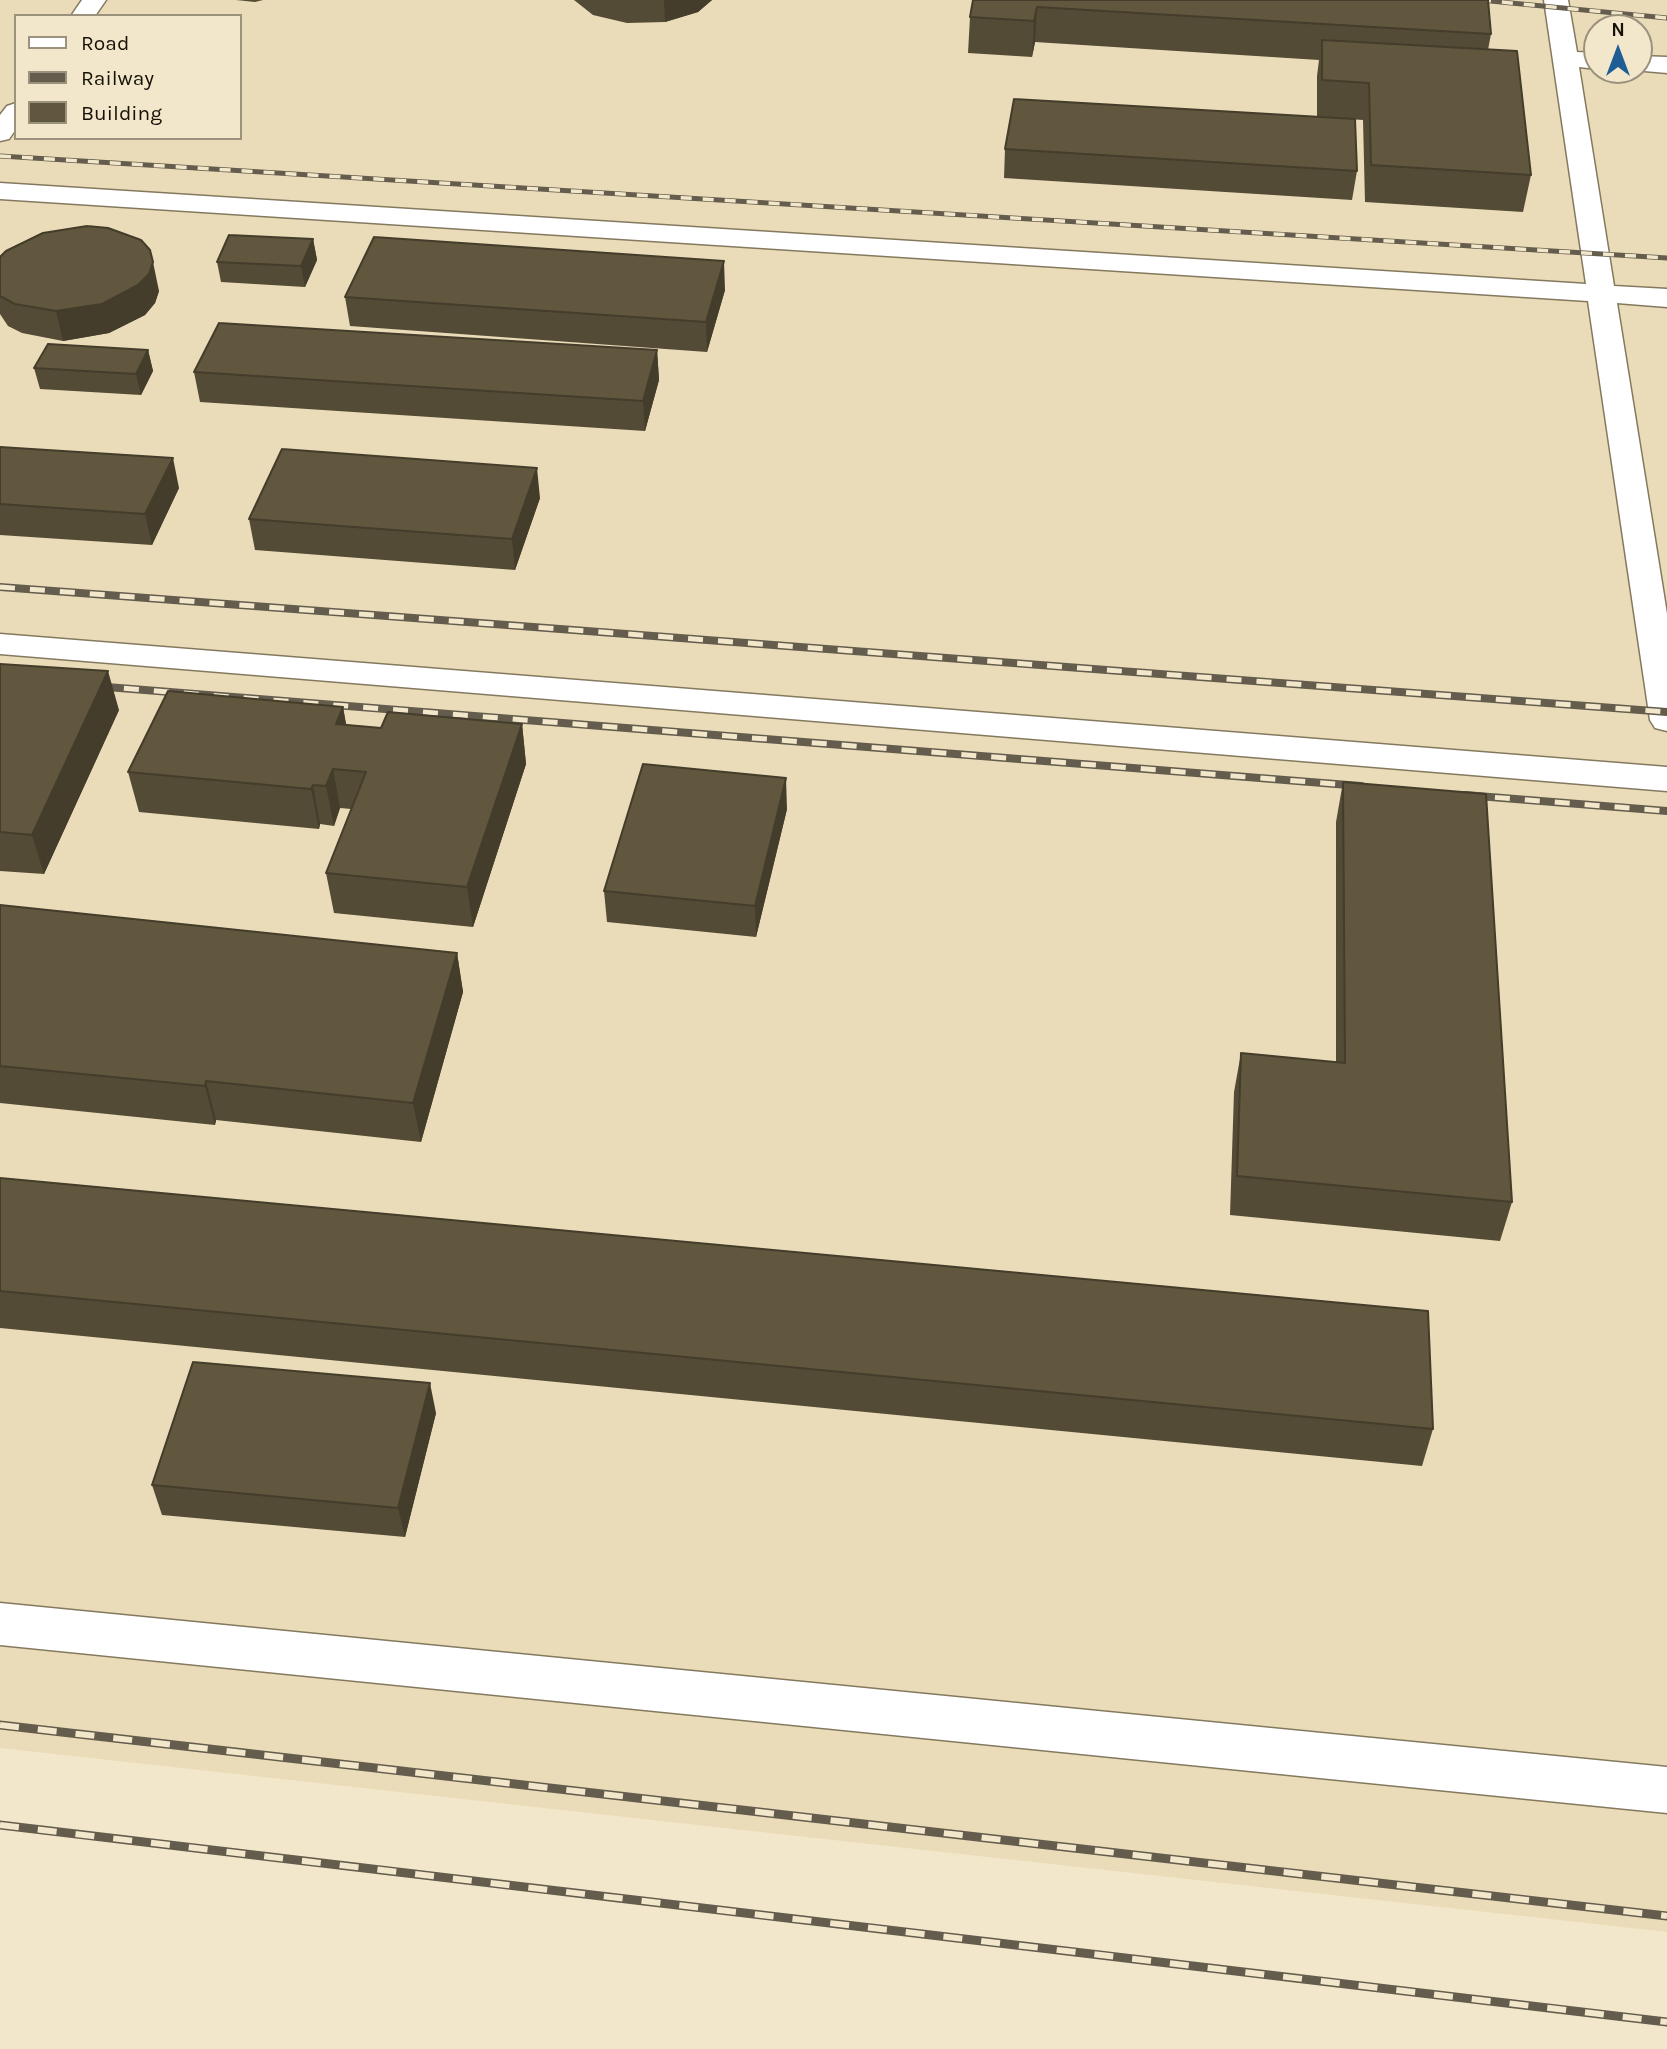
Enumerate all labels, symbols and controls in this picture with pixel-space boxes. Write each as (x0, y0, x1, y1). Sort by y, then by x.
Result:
legend (14, 14, 242, 140)
north arrow (1583, 14, 1653, 84)
text: N (1611, 19, 1625, 41)
text: Road (81, 31, 129, 55)
text: Railway (81, 66, 154, 90)
text: Building (81, 101, 162, 125)

